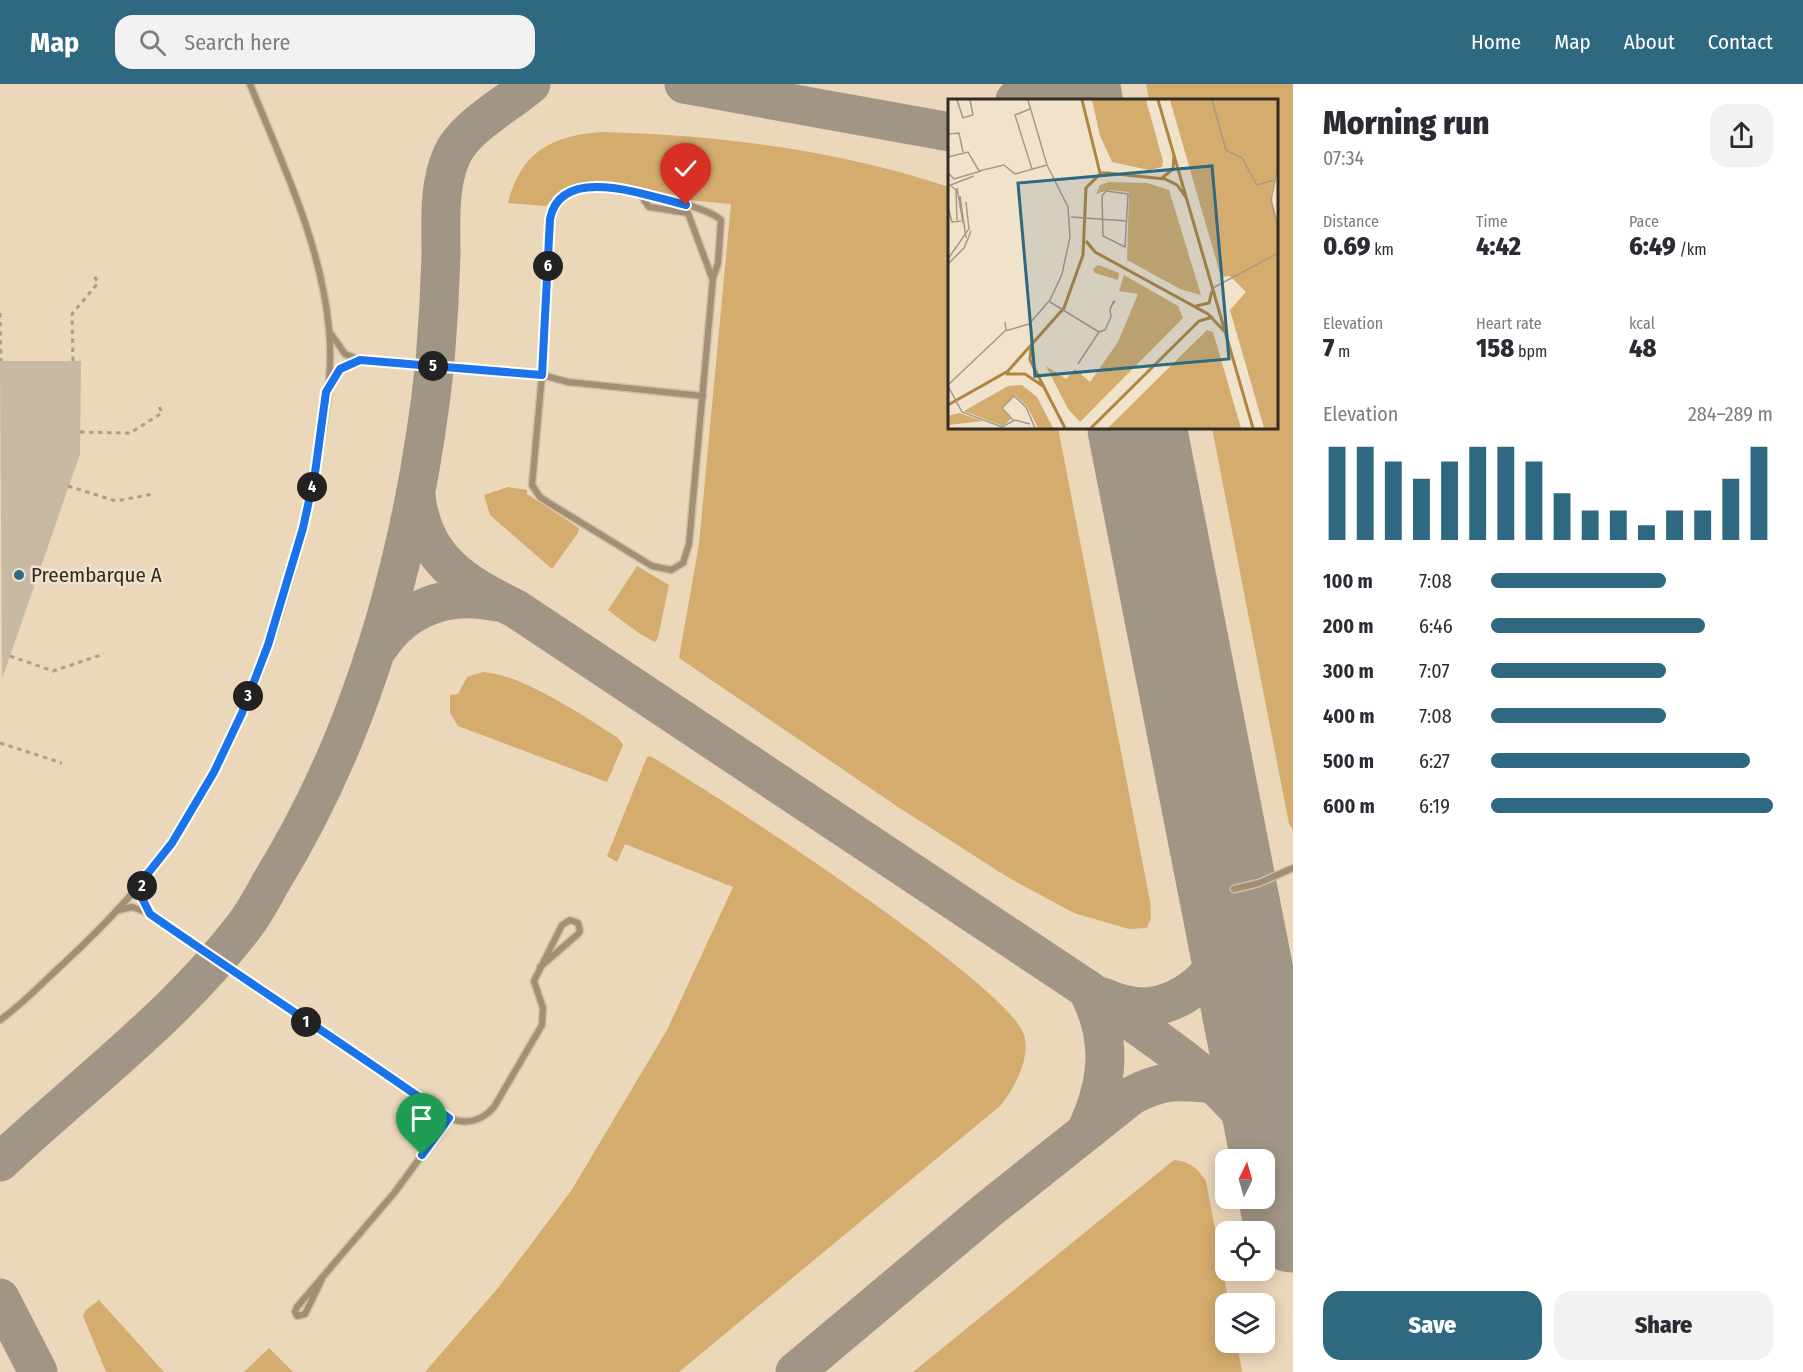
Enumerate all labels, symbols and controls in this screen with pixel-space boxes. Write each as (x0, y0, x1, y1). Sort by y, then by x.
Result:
search box (115, 15, 535, 69)
text: Map (30, 26, 79, 59)
icon: search (136, 26, 169, 59)
text: Search here (184, 29, 290, 56)
text: Home (1471, 29, 1521, 55)
text: Map (1554, 29, 1591, 55)
text: About (1624, 29, 1675, 55)
text: Contact (1708, 29, 1773, 55)
inset map (948, 99, 1278, 429)
text: Morning run (1323, 103, 1490, 143)
button: share (1710, 104, 1773, 167)
pin (660, 143, 711, 205)
text: 07:34 (1323, 146, 1364, 170)
icon: check (669, 152, 702, 185)
text: Distance (1323, 212, 1379, 231)
text: Time (1476, 212, 1508, 231)
text: Pace (1629, 212, 1659, 231)
text: 0.69 (1323, 231, 1370, 262)
text: 4:42 (1476, 231, 1521, 262)
text: 6:49 (1629, 231, 1676, 262)
text: km (1370, 240, 1394, 259)
text: /km (1676, 240, 1707, 259)
pin: 6 (533, 251, 563, 281)
text: 6 (544, 256, 552, 275)
text: Elevation (1323, 314, 1383, 333)
text: Heart rate (1476, 314, 1542, 333)
text: kcal (1629, 314, 1655, 333)
text: 7 (1323, 333, 1334, 364)
text: 158 (1476, 333, 1514, 364)
text: 48 (1629, 333, 1657, 364)
text: m (1334, 342, 1350, 361)
text: bpm (1514, 342, 1547, 361)
pin: 5 (418, 351, 448, 381)
text: 5 (429, 356, 437, 375)
text: Elevation (1323, 402, 1398, 426)
text: 284–289 m (1688, 402, 1773, 426)
pin: 4 (297, 472, 327, 502)
text: 4 (308, 477, 316, 496)
place label: Preembarque A (31, 562, 162, 588)
marker: Preembarque A (12, 568, 26, 582)
text: 100 m (1323, 569, 1373, 593)
text: 7:08 (1419, 569, 1452, 593)
text: 200 m (1323, 614, 1374, 638)
text: 6:46 (1419, 614, 1453, 638)
text: 300 m (1323, 659, 1374, 683)
text: 7:07 (1419, 659, 1450, 683)
pin: 3 (233, 681, 263, 711)
text: 3 (244, 686, 252, 705)
text: 400 m (1323, 704, 1375, 728)
text: 7:08 (1419, 704, 1452, 728)
text: 500 m (1323, 749, 1374, 773)
text: 6:27 (1419, 749, 1450, 773)
text: 600 m (1323, 794, 1375, 818)
text: 6:19 (1419, 794, 1450, 818)
pin: 2 (127, 871, 157, 901)
text: 2 (138, 876, 146, 895)
pin: 1 (291, 1007, 321, 1037)
text: 1 (303, 1012, 309, 1031)
pin (396, 1093, 447, 1155)
icon: arrive (405, 1102, 438, 1135)
north arrow (1215, 1149, 1275, 1209)
map controls (1215, 1149, 1275, 1353)
button: locate (1215, 1221, 1275, 1281)
button: Save (1323, 1291, 1542, 1360)
button: Share (1554, 1291, 1773, 1360)
button: layers (1215, 1293, 1275, 1353)

